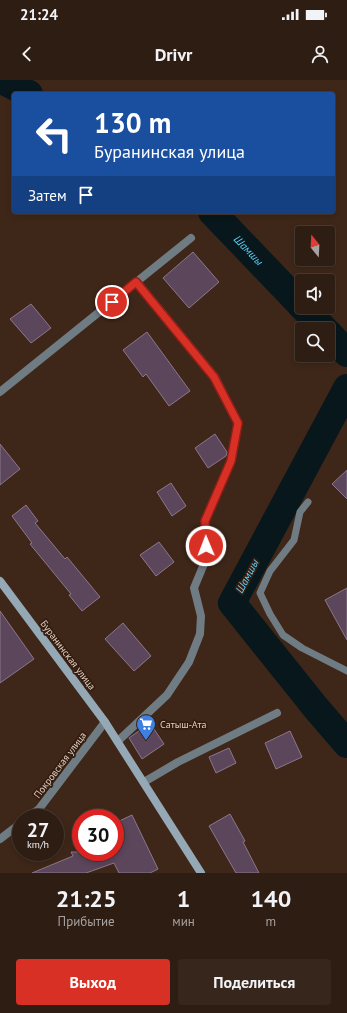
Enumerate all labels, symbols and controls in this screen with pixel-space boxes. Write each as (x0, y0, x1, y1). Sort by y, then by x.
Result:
text: 21:24 (20, 5, 58, 24)
icon: back (16, 43, 38, 65)
text: Drivr (155, 43, 192, 66)
icon: person (309, 43, 331, 65)
text: 130 m (94, 104, 171, 141)
icon: left (28, 108, 80, 160)
text: Буранинская улица (94, 140, 245, 163)
icon: arrive (75, 184, 97, 206)
text: Затем (28, 186, 67, 205)
north arrow (295, 226, 335, 266)
map controls (295, 226, 335, 362)
water label: Шамшы (231, 232, 266, 268)
button: sound (295, 274, 335, 314)
pin (95, 285, 129, 319)
icon: arrive (101, 291, 123, 313)
button: search (295, 322, 335, 362)
position arrow (185, 525, 227, 567)
water label: Шамшы (232, 557, 262, 595)
street label: Буранинская улица (38, 618, 98, 692)
supermarket icon: Сатыш-Ата (135, 713, 157, 741)
place label: Сатыш-Ата (160, 718, 206, 731)
street label: Покровская улица (31, 729, 89, 801)
speed limit sign: 30 (72, 809, 124, 861)
text: 27 (27, 817, 49, 843)
text: km/h (27, 838, 49, 851)
text: 21:25 (56, 883, 117, 914)
text: 1 (177, 883, 190, 914)
text: 140 (250, 883, 291, 914)
text: Прибытие (58, 913, 115, 930)
text: мин (172, 913, 195, 930)
text: m (266, 913, 276, 930)
button: Выход (16, 959, 170, 1005)
button: Поделиться (178, 959, 331, 1005)

